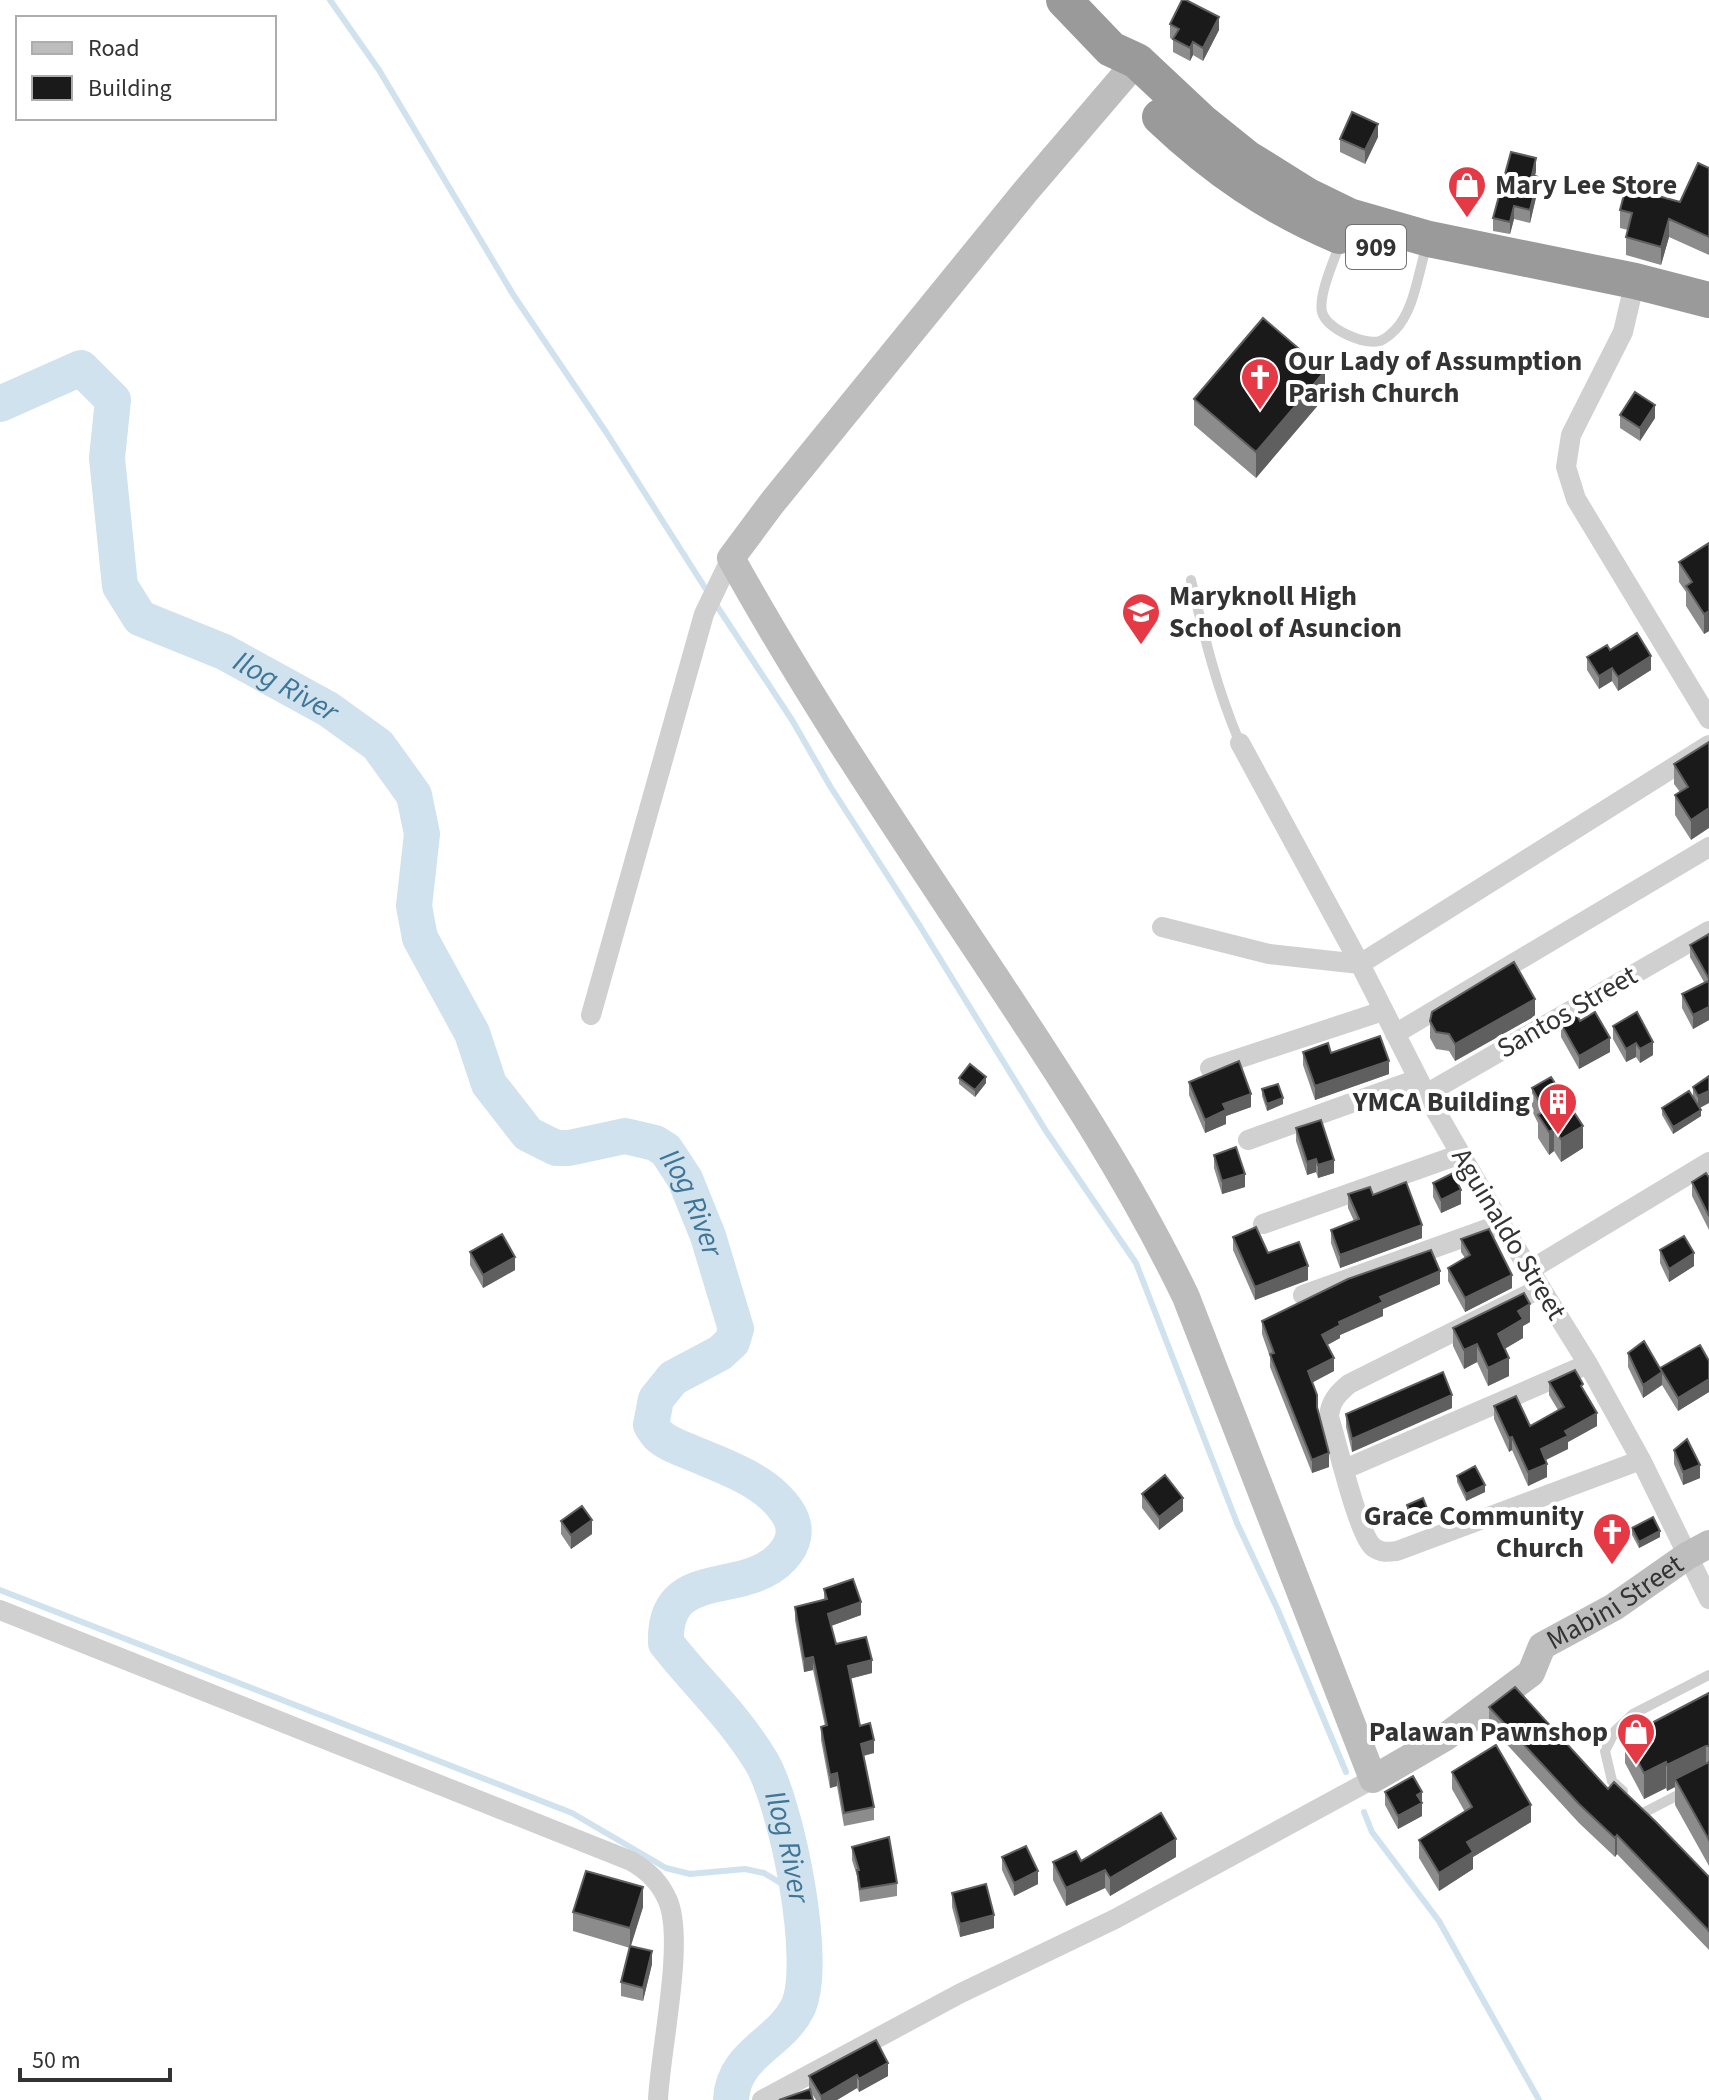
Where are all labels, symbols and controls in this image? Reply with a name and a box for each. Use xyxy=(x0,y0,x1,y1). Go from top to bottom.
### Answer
legend xyxy=(16,16,276,120)
text: Road xyxy=(88,31,140,66)
text: Building xyxy=(88,71,172,106)
shop icon: Mary Lee Store xyxy=(1446,164,1488,219)
place label: Mary Lee Store xyxy=(1495,165,1677,205)
road number: 909 xyxy=(1346,225,1406,269)
place label: Our Lady of Assumption Parish Church xyxy=(1288,341,1582,413)
church icon: Our Lady of Assumption Parish Church xyxy=(1239,356,1281,411)
place label: Maryknoll High School of Asuncion xyxy=(1169,576,1402,648)
school or university icon: Maryknoll High School of Asuncion xyxy=(1120,591,1162,646)
water label: Ilog River xyxy=(226,640,349,733)
street label: Santos Street xyxy=(1489,955,1645,1068)
building icon: YMCA Building xyxy=(1537,1081,1579,1136)
place label: YMCA Building xyxy=(1352,1082,1530,1122)
water label: Ilog River xyxy=(649,1140,735,1263)
street label: Aguinaldo Street xyxy=(1442,1140,1576,1328)
place label: Grace Community Church xyxy=(1364,1496,1584,1568)
church icon: Grace Community Church xyxy=(1591,1511,1633,1566)
street label: Mabini Street xyxy=(1539,1544,1692,1660)
shop icon: Palawan Pawnshop xyxy=(1615,1711,1657,1766)
place label: Palawan Pawnshop xyxy=(1369,1712,1608,1752)
water label: Ilog River xyxy=(754,1785,821,1907)
scale bar xyxy=(20,2032,170,2082)
text: 50 m xyxy=(32,2043,81,2078)

